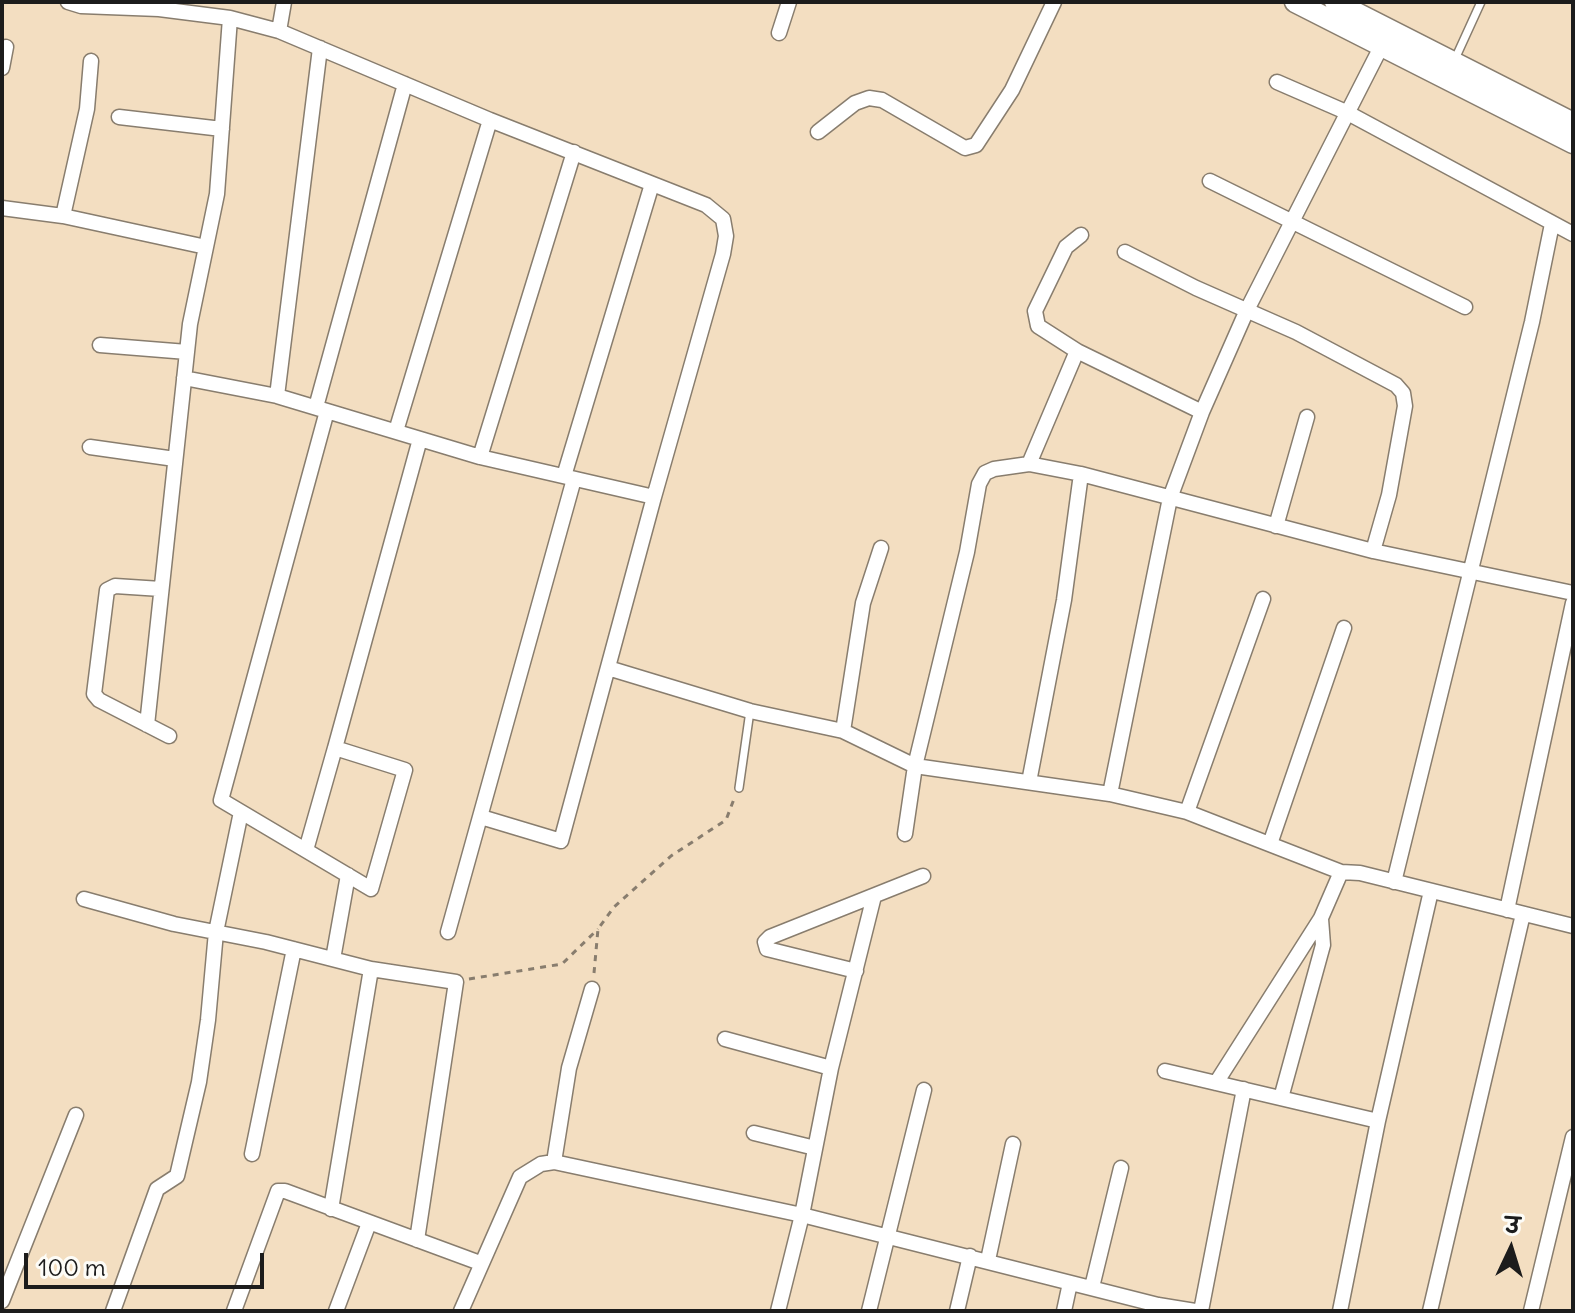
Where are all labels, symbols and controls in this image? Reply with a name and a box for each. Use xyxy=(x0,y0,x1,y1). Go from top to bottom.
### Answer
north arrow xyxy=(1471,1209,1551,1289)
text: उ xyxy=(1504,1211,1521,1240)
scale bar xyxy=(28,1237,268,1287)
text: 100 m xyxy=(38,1252,106,1282)

